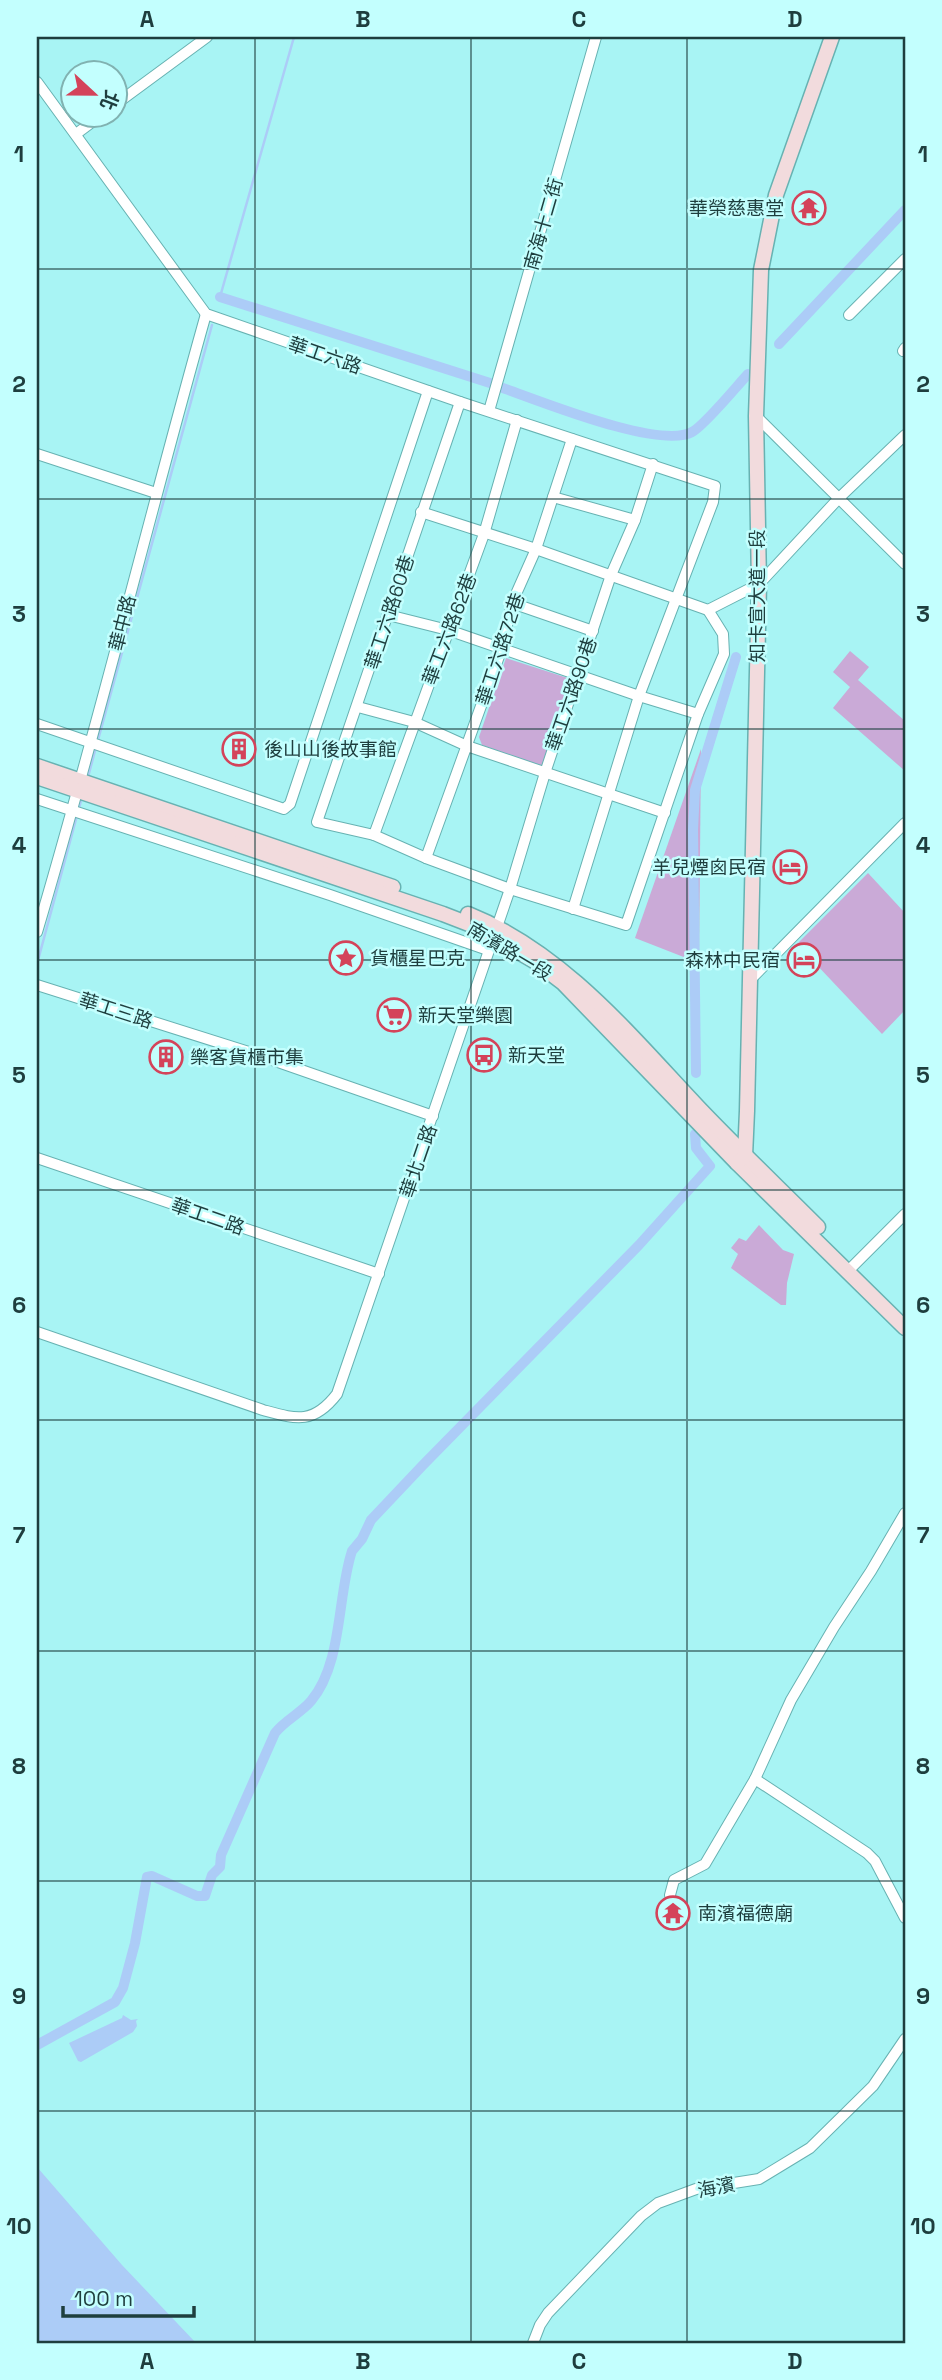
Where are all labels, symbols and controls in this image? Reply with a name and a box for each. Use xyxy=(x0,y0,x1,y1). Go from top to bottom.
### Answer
text: A xyxy=(140,4,155,34)
text: B xyxy=(355,4,371,34)
text: C xyxy=(572,4,586,34)
text: D xyxy=(787,4,803,34)
north arrow xyxy=(60,60,130,130)
text: 北 xyxy=(94,87,124,114)
text: 1 xyxy=(14,139,24,169)
text: 1 xyxy=(918,139,928,169)
street label: 南海十二街 xyxy=(518,175,569,273)
temple icon: 華榮慈惠堂 xyxy=(790,189,828,227)
place label: 華榮慈惠堂 xyxy=(689,196,784,221)
street label: 華工六路 xyxy=(285,331,365,380)
text: 2 xyxy=(12,369,26,399)
text: 2 xyxy=(916,369,930,399)
street label: 知卡宣大道一段 xyxy=(745,529,770,663)
street label: 華工六路60巷 xyxy=(359,552,420,673)
street label: 華工六路62巷 xyxy=(417,570,482,689)
street label: 華工六路72巷 xyxy=(471,590,530,709)
street label: 華中路 xyxy=(103,592,142,654)
text: 3 xyxy=(12,599,26,629)
text: 3 xyxy=(916,599,930,629)
street label: 華工六路90巷 xyxy=(540,634,603,754)
building icon: 後山山後故事館 xyxy=(220,730,258,768)
place label: 後山山後故事館 xyxy=(264,737,397,762)
text: 4 xyxy=(12,830,27,860)
text: 4 xyxy=(916,830,931,860)
hotel icon: 羊兒煙囪民宿 xyxy=(771,848,809,886)
place label: 羊兒煙囪民宿 xyxy=(652,855,766,880)
street label: 南濱路一段 xyxy=(463,916,557,987)
place icon: 貨櫃星巴克 xyxy=(327,939,365,977)
hotel icon: 森林中民宿 xyxy=(785,941,823,979)
place label: 貨櫃星巴克 xyxy=(370,946,465,971)
place label: 森林中民宿 xyxy=(685,948,780,973)
street label: 華工三路 xyxy=(76,987,156,1034)
supermarket icon: 新天堂樂園 xyxy=(375,996,413,1034)
place label: 新天堂樂園 xyxy=(418,1003,513,1028)
bus stop icon: 新天堂 xyxy=(465,1036,503,1074)
building icon: 樂客貨櫃市集 xyxy=(147,1038,185,1076)
place label: 新天堂 xyxy=(508,1043,565,1068)
place label: 樂客貨櫃市集 xyxy=(190,1045,304,1070)
text: 5 xyxy=(12,1060,26,1090)
text: 5 xyxy=(916,1060,930,1090)
street label: 華北二路 xyxy=(394,1121,443,1201)
street label: 華工二路 xyxy=(168,1192,248,1241)
text: 6 xyxy=(12,1290,26,1320)
text: 6 xyxy=(916,1290,930,1320)
text: 7 xyxy=(13,1520,26,1550)
text: 7 xyxy=(917,1520,930,1550)
text: 8 xyxy=(12,1751,26,1781)
text: 8 xyxy=(916,1751,930,1781)
temple icon: 南濱福德廟 xyxy=(654,1894,692,1932)
place label: 南濱福德廟 xyxy=(698,1901,793,1926)
text: 9 xyxy=(12,1981,26,2011)
text: 9 xyxy=(916,1981,930,2011)
street label: 海濱 xyxy=(695,2172,737,2203)
text: 10 xyxy=(6,2211,32,2241)
text: 10 xyxy=(910,2211,936,2241)
scale bar xyxy=(63,2275,194,2319)
text: 100 m xyxy=(74,2285,133,2312)
text: A xyxy=(140,2346,155,2376)
text: B xyxy=(355,2346,371,2376)
text: C xyxy=(572,2346,586,2376)
text: D xyxy=(787,2346,803,2376)

